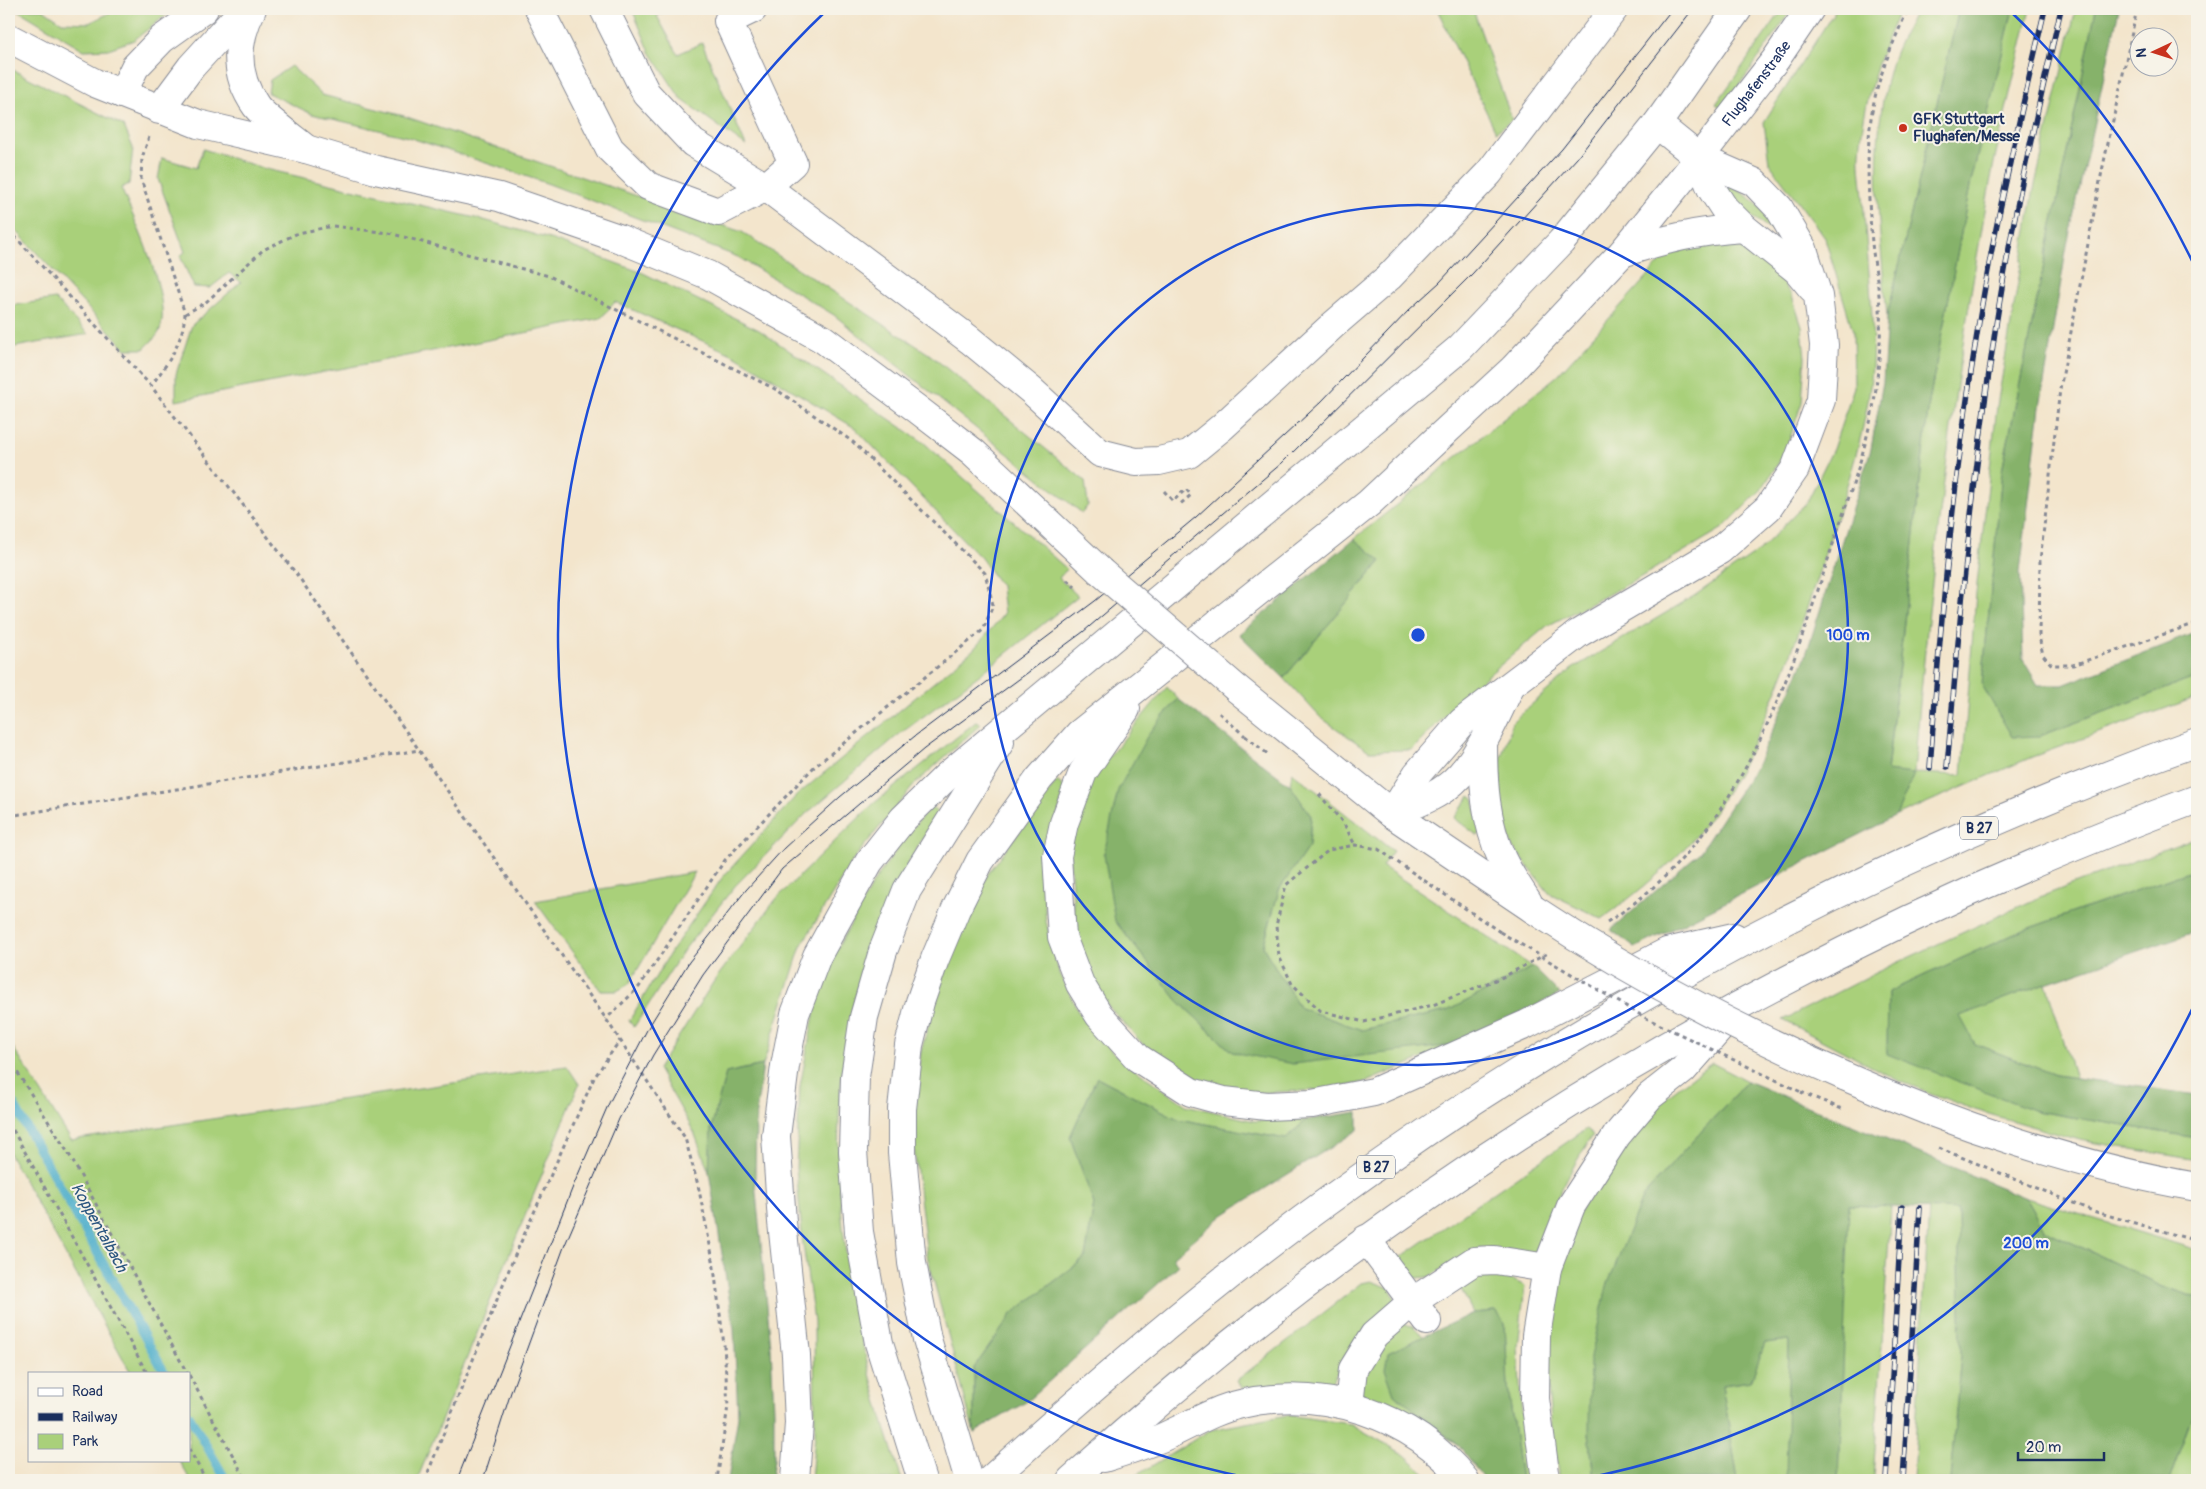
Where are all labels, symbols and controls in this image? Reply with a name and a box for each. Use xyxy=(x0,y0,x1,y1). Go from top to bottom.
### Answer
north arrow xyxy=(2128,28,2178,78)
street label: Flughafenstraße xyxy=(1718,37,1796,131)
text: N xyxy=(2133,48,2150,58)
place label: GFK Stuttgart Flughafen/Messe xyxy=(1913,110,2021,146)
marker: GFK Stuttgart Flughafen/Messe xyxy=(1897,122,1909,134)
centre of rings xyxy=(1409,626,1427,644)
text: 100 m xyxy=(1827,626,1869,645)
road number: B 27 xyxy=(1960,816,1998,840)
road number: B 27 xyxy=(1357,1156,1395,1178)
water label: Koppentalbach xyxy=(66,1180,132,1277)
text: 200 m xyxy=(2003,1234,2049,1253)
legend xyxy=(28,1372,190,1462)
text: Road xyxy=(72,1382,103,1401)
text: Railway xyxy=(72,1408,118,1427)
scale bar xyxy=(2018,1429,2105,1461)
text: Park xyxy=(72,1432,99,1451)
text: 20 m xyxy=(2026,1438,2061,1457)

